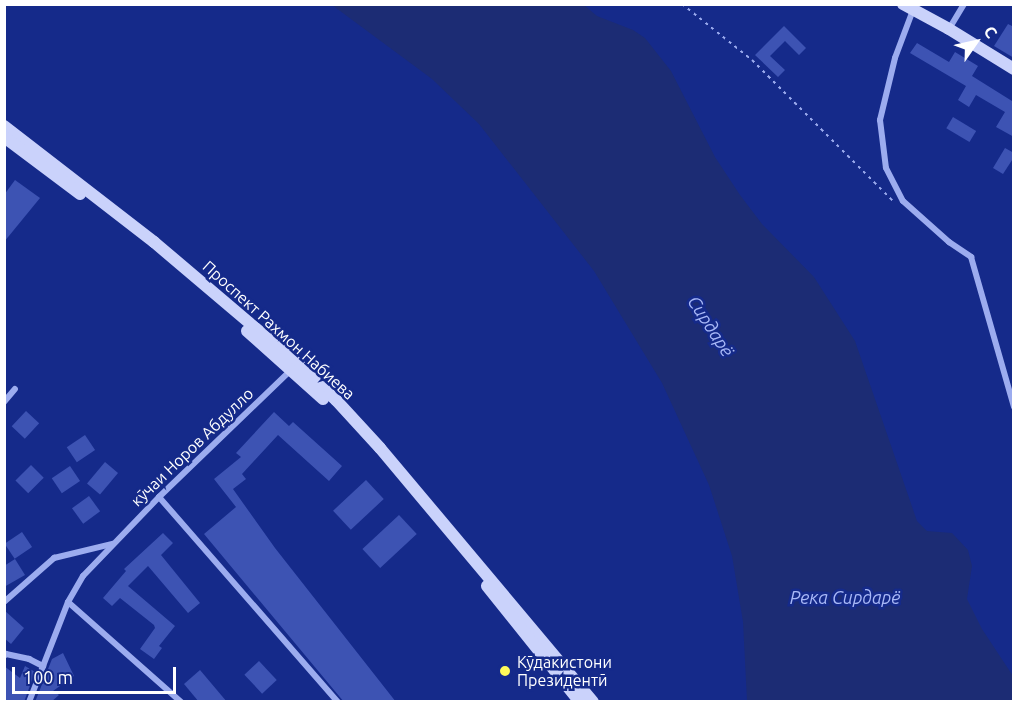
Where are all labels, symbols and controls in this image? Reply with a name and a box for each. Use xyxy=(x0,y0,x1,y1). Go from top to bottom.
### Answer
north arrow xyxy=(946,12,1006,72)
text: С xyxy=(981,23,1001,41)
street label: Проспект Рахмон Набиева xyxy=(199,257,359,403)
water label: Сирдарё xyxy=(683,292,739,360)
street label: кӯчаи Норов Абдулло xyxy=(127,384,257,510)
water label: Река Сирдарё xyxy=(790,586,900,608)
place label: Кӯдакистони Президентӣ xyxy=(517,652,612,690)
scale bar xyxy=(15,655,178,693)
marker: Кӯдакистони Президентӣ xyxy=(498,664,512,678)
text: 100 m xyxy=(23,667,73,687)

